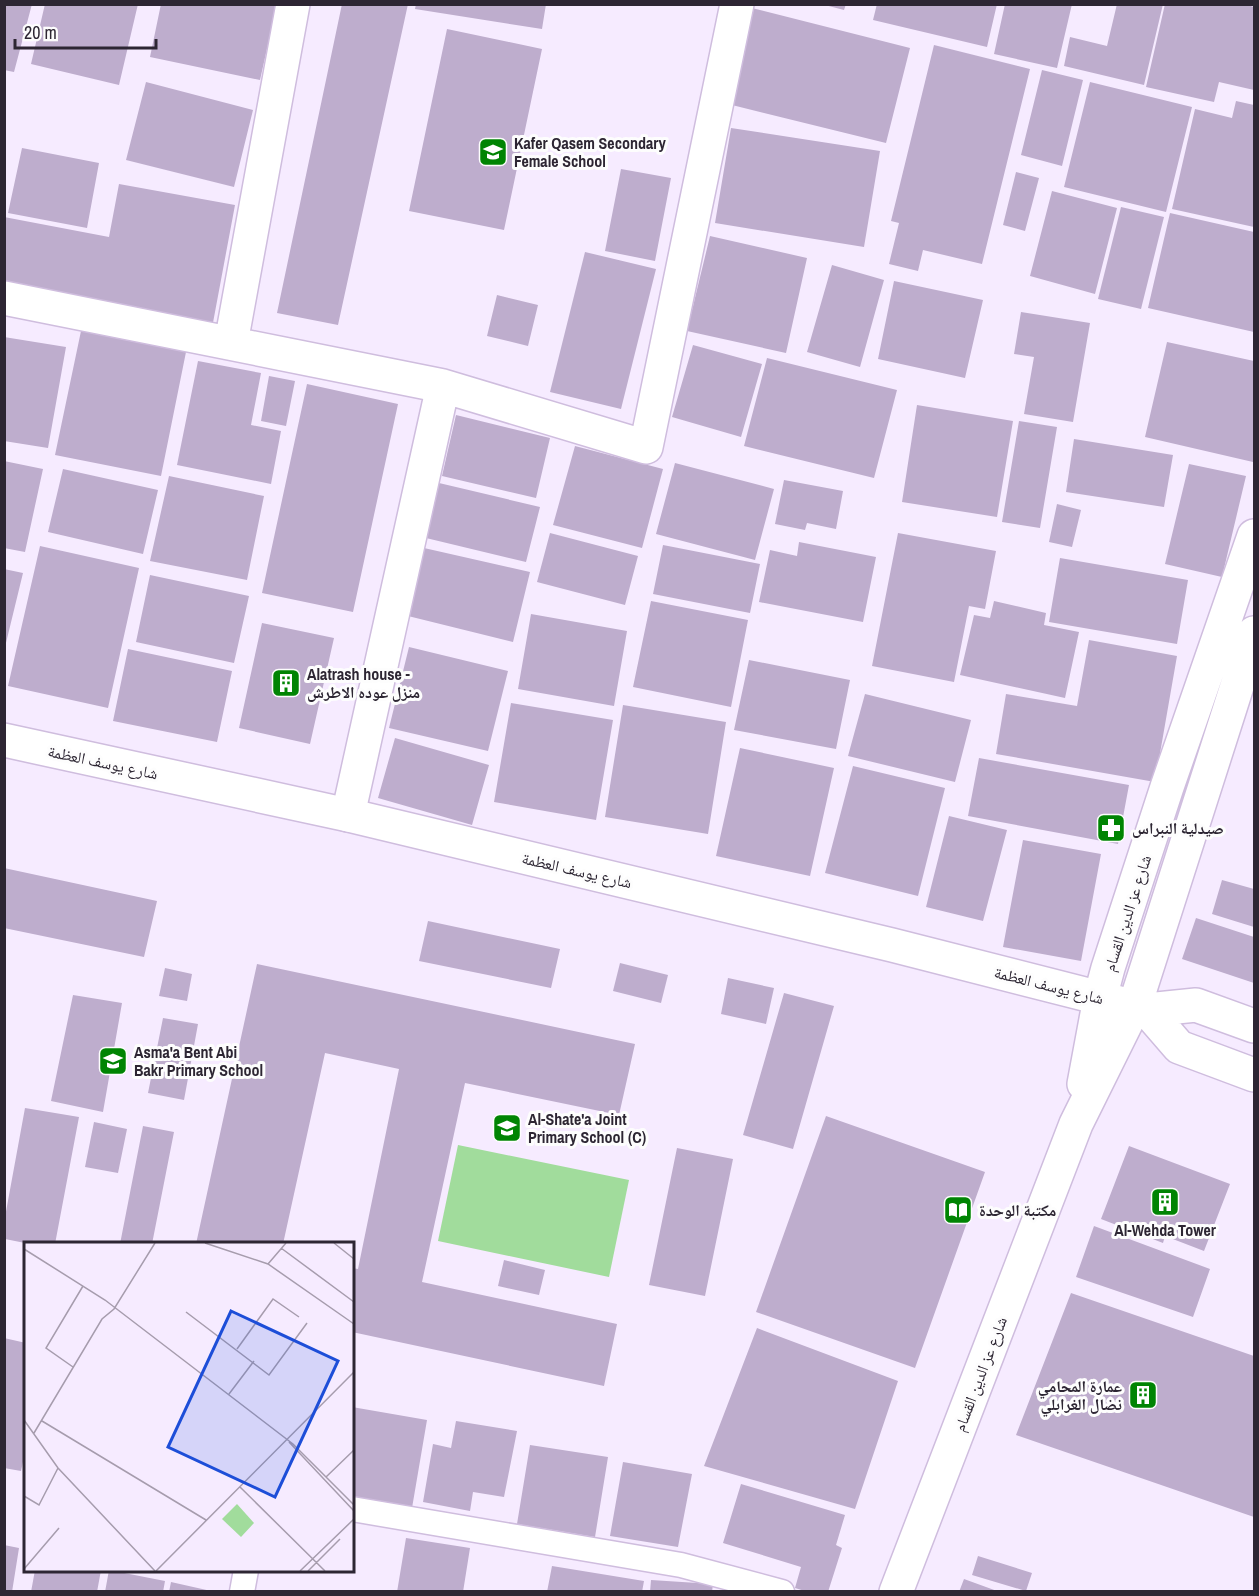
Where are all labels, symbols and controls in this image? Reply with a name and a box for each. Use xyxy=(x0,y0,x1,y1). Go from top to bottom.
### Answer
scale bar xyxy=(15,12,156,50)
text: 20 m xyxy=(24,20,57,45)
place label: Kafer Qasem Secondary Female School xyxy=(514,132,666,172)
school or university icon: Kafer Qasem Secondary Female School xyxy=(477,136,509,168)
place label: Alatrash house - منزل عوده الاطرش xyxy=(307,663,420,703)
building icon: Alatrash house - منزل عوده الاطرش xyxy=(270,667,302,699)
street label: شارع يوسف العظمة xyxy=(46,740,160,784)
pharmacy icon: صيدلية النبراس xyxy=(1095,812,1127,844)
place label: صيدلية النبراس xyxy=(1132,817,1224,839)
street label: شارع يوسف العظمة xyxy=(520,847,634,893)
street label: شارع عز الدين القسام xyxy=(1098,852,1156,974)
street label: شارع يوسف العظمة xyxy=(992,961,1106,1009)
place label: Asma'a Bent Abi Bakr Primary School xyxy=(134,1041,263,1081)
school or university icon: Asma'a Bent Abi Bakr Primary School xyxy=(97,1045,129,1077)
place label: Al-Shate'a Joint Primary School (C) xyxy=(528,1108,646,1148)
school or university icon: Al-Shate'a Joint Primary School (C) xyxy=(491,1112,523,1144)
building icon: Al-Wehda Tower xyxy=(1149,1186,1181,1218)
library icon: مكتبة الوحدة xyxy=(942,1194,974,1226)
place label: مكتبة الوحدة xyxy=(979,1199,1056,1221)
place label: Al-Wehda Tower xyxy=(1114,1219,1217,1241)
inset map xyxy=(24,1242,354,1572)
street label: شارع عز الدين القسام xyxy=(948,1313,1012,1435)
place label: عمارة المحامي نضال الغرابلي xyxy=(1038,1375,1122,1417)
building icon: عمارة المحامي نضال الغرابلي xyxy=(1127,1379,1159,1411)

